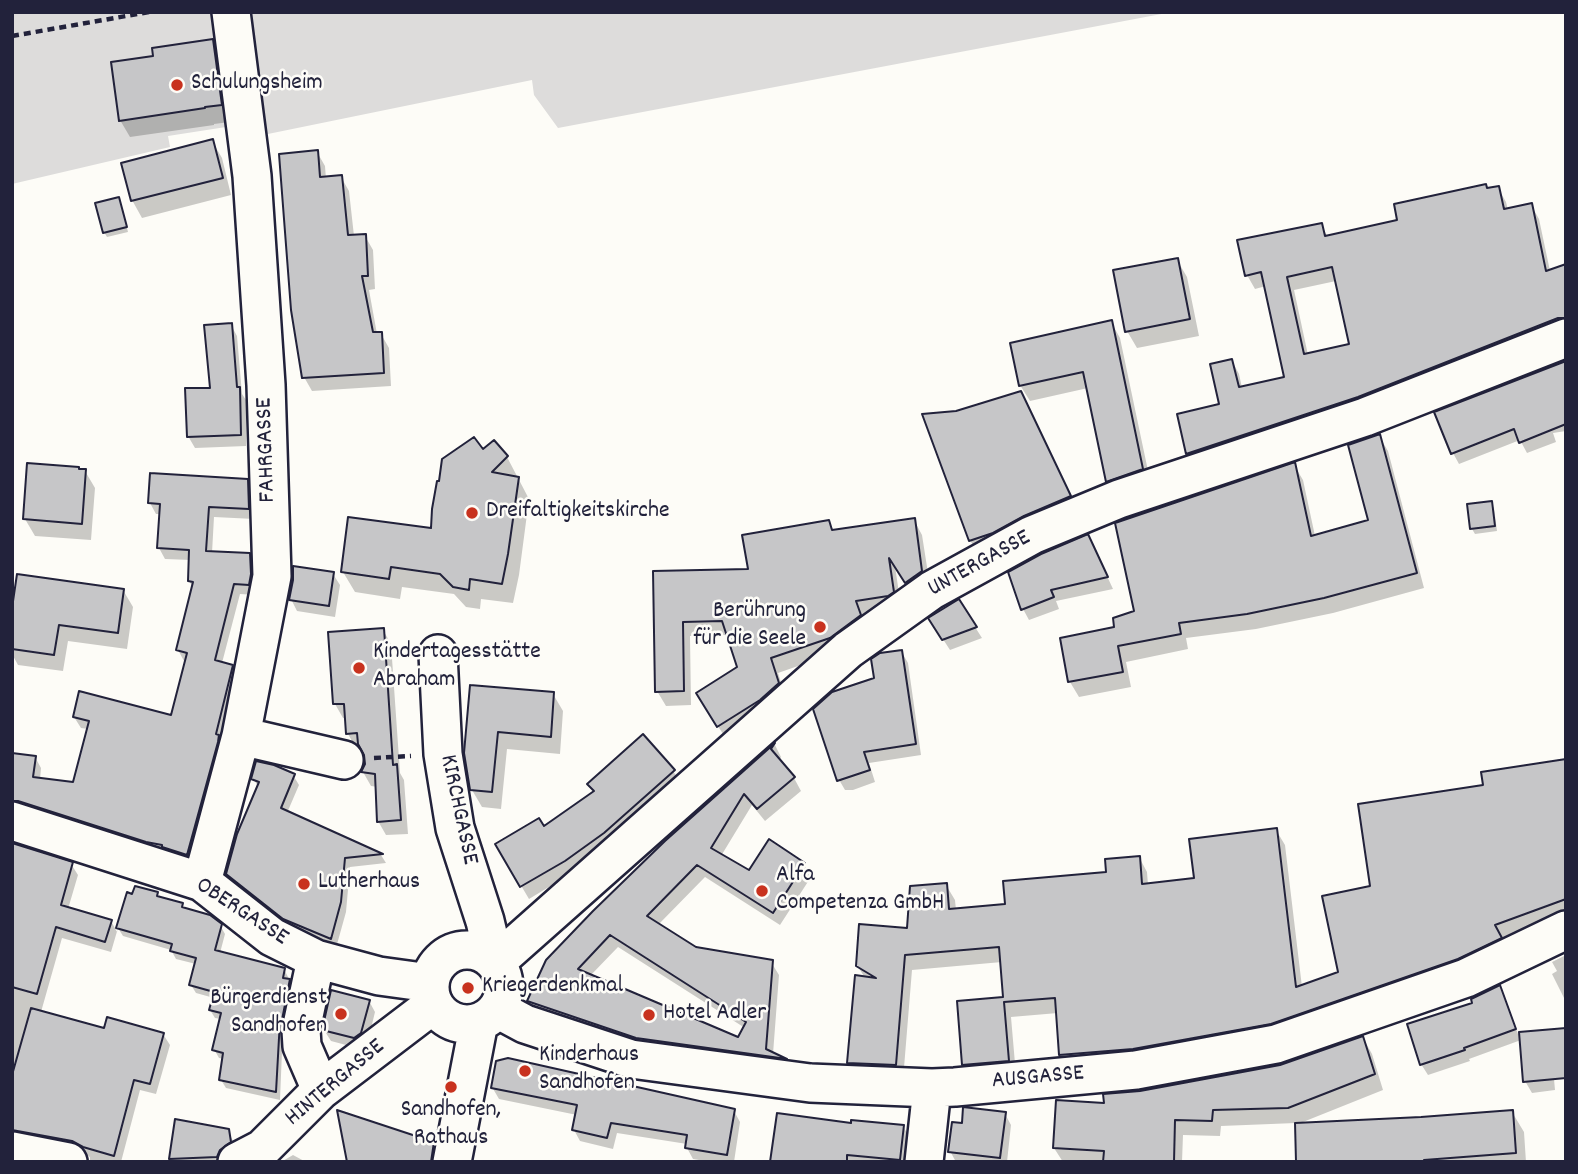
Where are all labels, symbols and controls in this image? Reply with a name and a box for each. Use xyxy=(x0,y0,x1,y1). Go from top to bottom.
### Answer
place label: Schulungsheim xyxy=(191,71,323,99)
marker: Schulungsheim xyxy=(169,77,185,93)
street label: FAHRGASSE xyxy=(252,397,284,503)
place label: Dreifaltigkeitskirche xyxy=(486,499,670,527)
marker: Dreifaltigkeitskirche xyxy=(464,505,480,521)
street label: UNTERGASSE xyxy=(924,525,1036,605)
place label: Berührung für die Seele xyxy=(693,599,806,655)
marker: Berührung für die Seele xyxy=(812,619,828,635)
place label: Kindertagesstätte Abraham xyxy=(373,640,541,696)
marker: Kindertagesstätte Abraham xyxy=(351,660,367,676)
street label: KIRCHGASSE xyxy=(431,752,483,868)
place label: Alfa Competenza GmbH xyxy=(776,863,944,919)
place label: Lutherhaus xyxy=(318,870,420,898)
street label: OBERGASSE xyxy=(189,872,293,954)
marker: Lutherhaus xyxy=(296,876,312,892)
marker: Alfa Competenza GmbH xyxy=(754,883,770,899)
place label: Kriegerdenkmal xyxy=(482,974,623,1002)
marker: Kriegerdenkmal xyxy=(460,980,476,996)
place label: Bürgerdienst Sandhofen xyxy=(210,986,327,1042)
place label: Hotel Adler xyxy=(663,1001,766,1029)
marker: Bürgerdienst Sandhofen xyxy=(333,1006,349,1022)
marker: Hotel Adler xyxy=(641,1007,657,1023)
street label: HINTERGASSE xyxy=(280,1034,392,1134)
place label: Kinderhaus Sandhofen xyxy=(539,1043,639,1099)
street label: AUSGASSE xyxy=(991,1061,1085,1097)
marker: Kinderhaus Sandhofen xyxy=(517,1063,533,1079)
marker: Sandhofen, Rathaus xyxy=(443,1079,459,1095)
place label: Sandhofen, Rathaus xyxy=(401,1098,501,1154)

